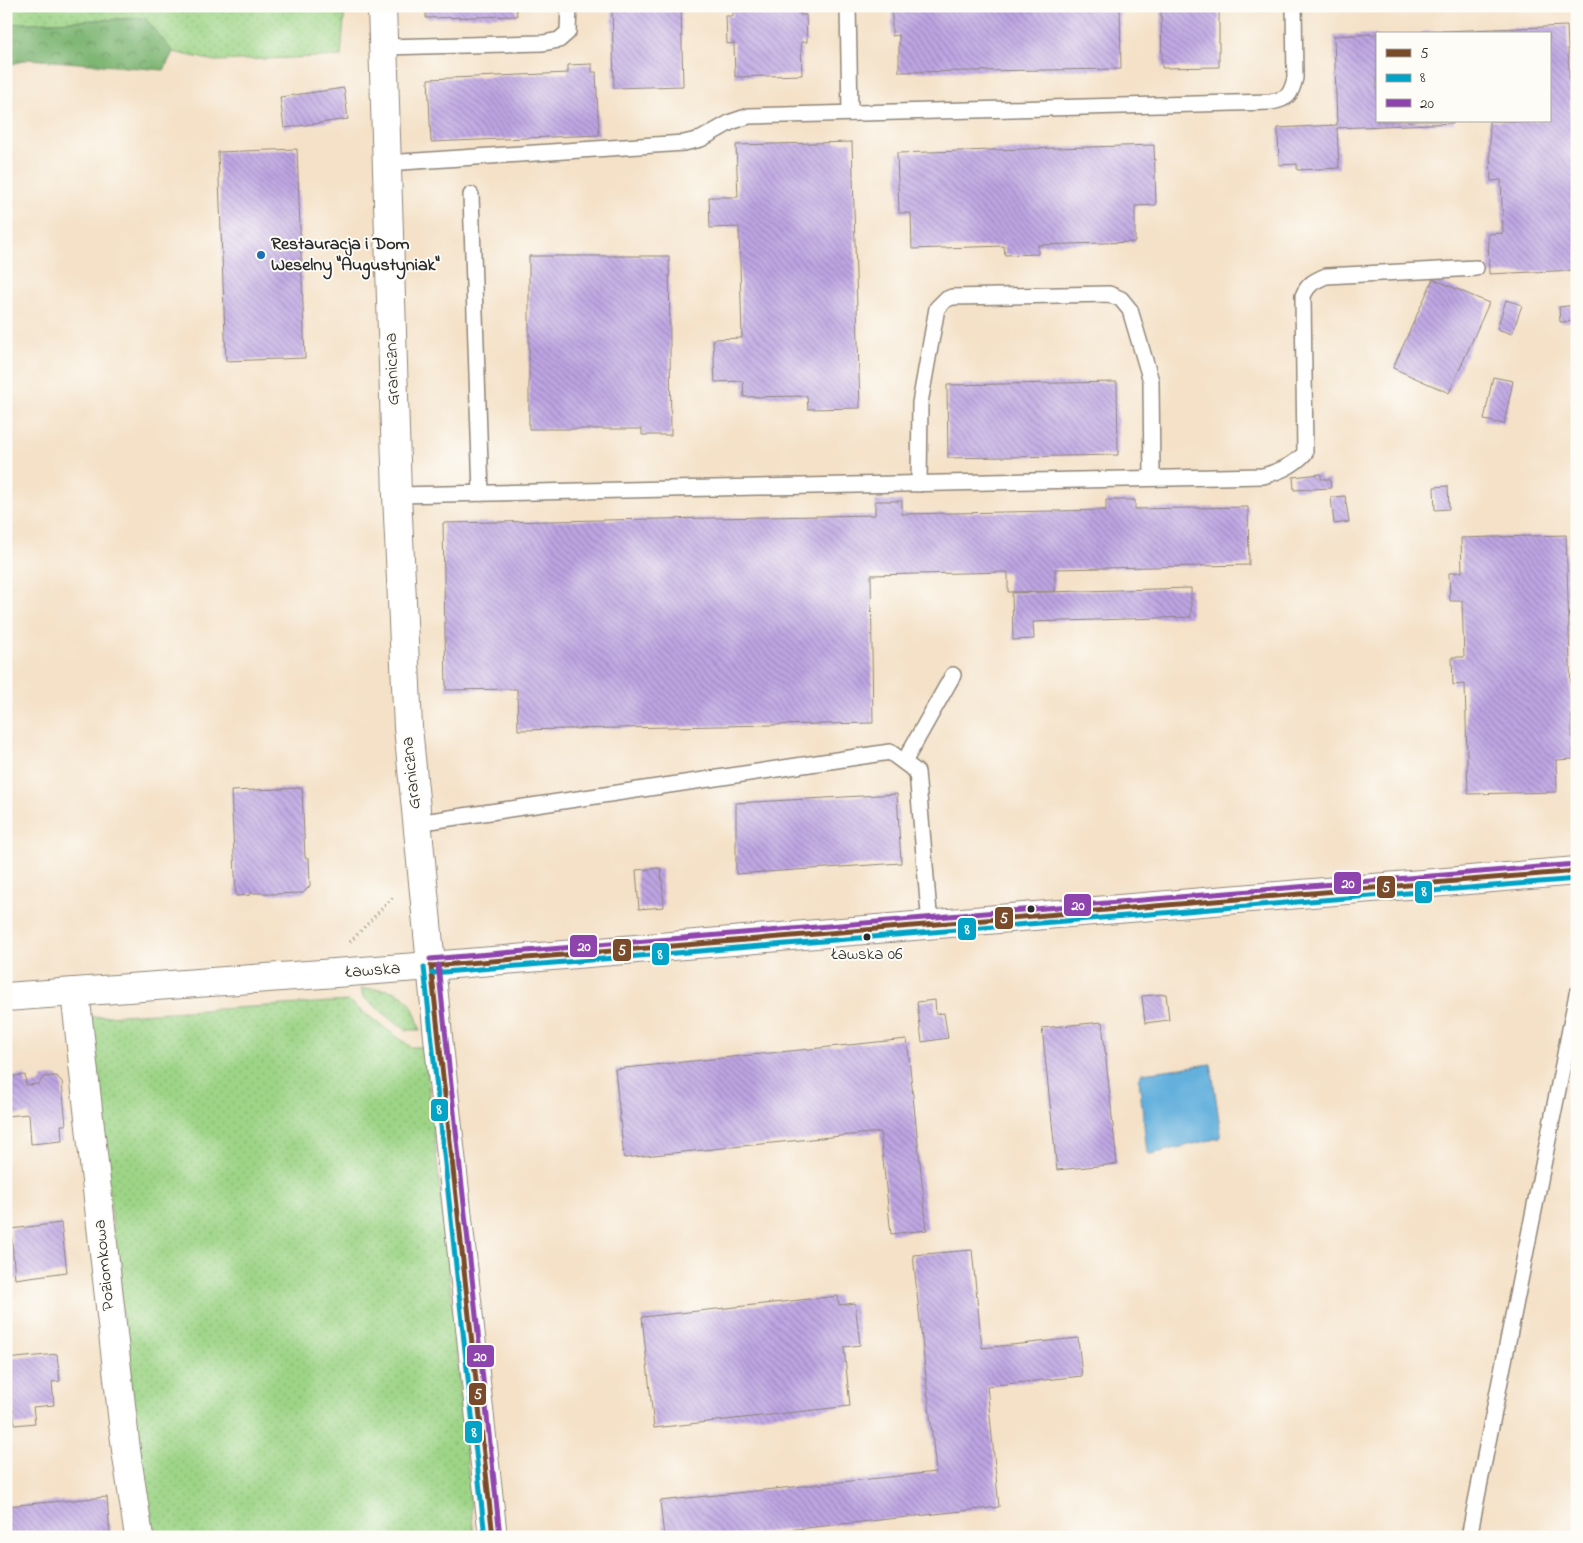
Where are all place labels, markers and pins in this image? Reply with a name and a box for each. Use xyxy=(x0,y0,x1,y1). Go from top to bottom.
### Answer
place label: Restauracja i Dom Weselny "Augustyniak" xyxy=(271,232,440,280)
marker: Restauracja i Dom Weselny "Augustyniak" xyxy=(255,249,267,261)
unlabelled marker xyxy=(1026,904,1036,914)
marker: Ławska 06 xyxy=(862,932,872,942)
place label: Ławska 06 xyxy=(831,942,903,967)

